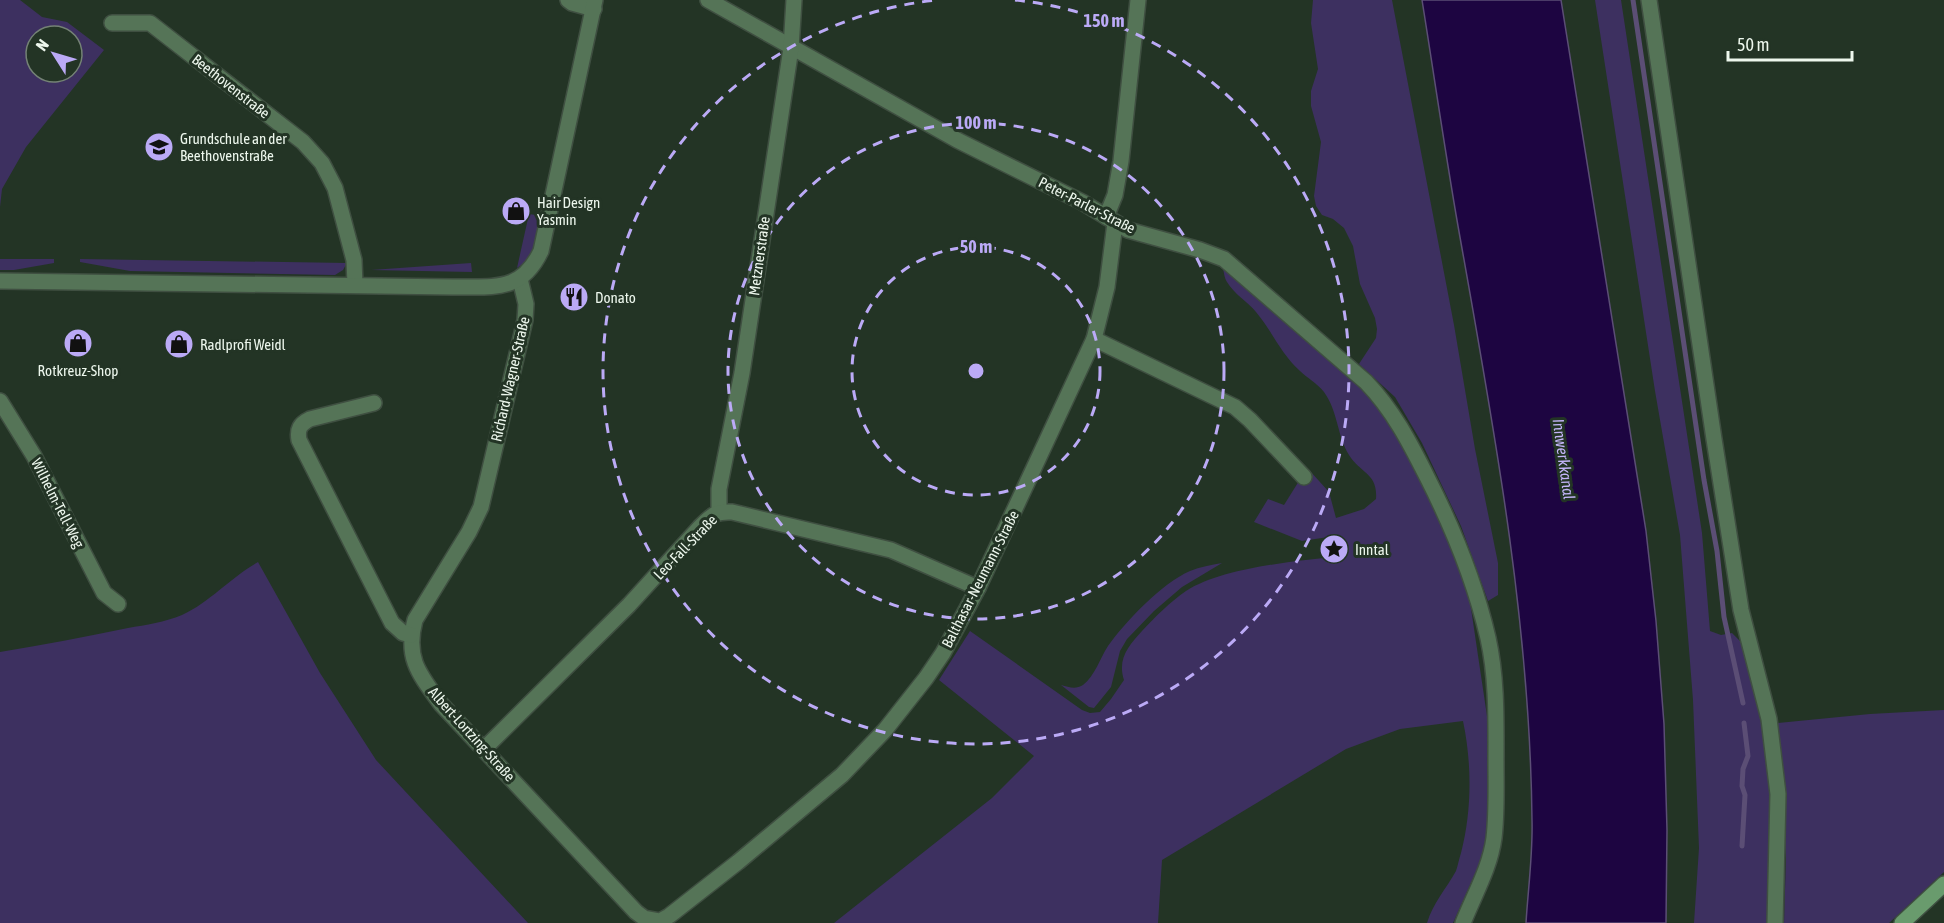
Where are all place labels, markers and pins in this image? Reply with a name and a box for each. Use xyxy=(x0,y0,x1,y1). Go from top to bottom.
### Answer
place label: Grundschule an der Beethovenstraße xyxy=(180,130,287,164)
school or university icon: Grundschule an der Beethovenstraße xyxy=(143,131,175,163)
place label: Hair Design Yasmin xyxy=(537,194,600,228)
shop icon: Hair Design Yasmin xyxy=(500,195,532,227)
restaurant icon: Donato xyxy=(558,281,590,313)
place label: Donato xyxy=(595,289,636,306)
shop icon: Rotkreuz-Shop xyxy=(62,327,94,359)
shop icon: Radlprofi Weidl xyxy=(163,328,195,360)
place label: Radlprofi Weidl xyxy=(200,336,286,353)
centre of rings xyxy=(966,361,986,381)
place label: Rotkreuz-Shop xyxy=(38,362,118,379)
place icon: Inntal xyxy=(1318,533,1350,565)
place label: Inntal xyxy=(1355,541,1389,558)

